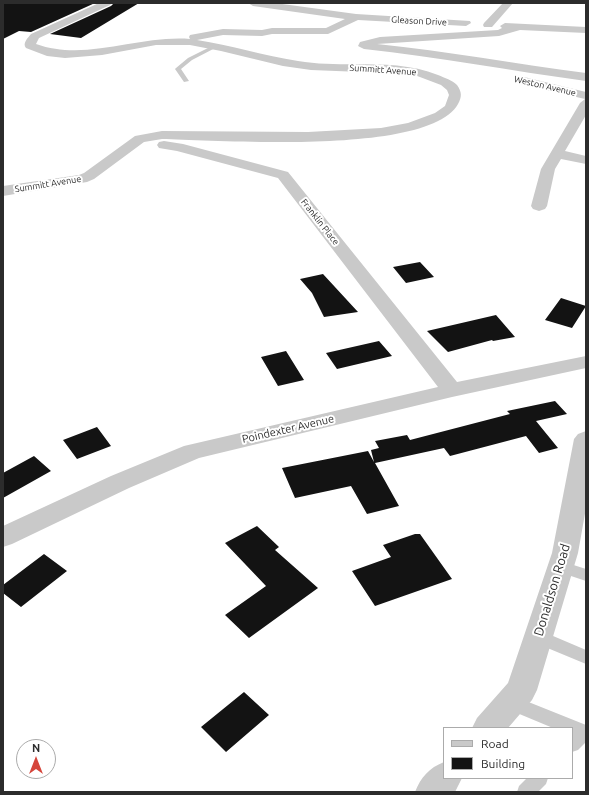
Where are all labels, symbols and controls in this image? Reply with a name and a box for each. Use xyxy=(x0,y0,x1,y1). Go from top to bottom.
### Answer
street label: Gleason Drive xyxy=(391,14,447,28)
street label: Summitt Avenue xyxy=(349,62,417,78)
street label: Weston Avenue xyxy=(513,74,577,98)
street label: Summitt Avenue xyxy=(14,173,82,195)
street label: Franklin Place xyxy=(299,197,341,247)
street label: Poindexter Avenue xyxy=(241,412,335,446)
street label: Donaldson Road xyxy=(531,542,573,638)
legend xyxy=(443,727,573,779)
text: Road xyxy=(481,737,509,750)
north arrow xyxy=(16,739,56,779)
text: N xyxy=(32,742,40,754)
text: Building xyxy=(481,757,525,770)

